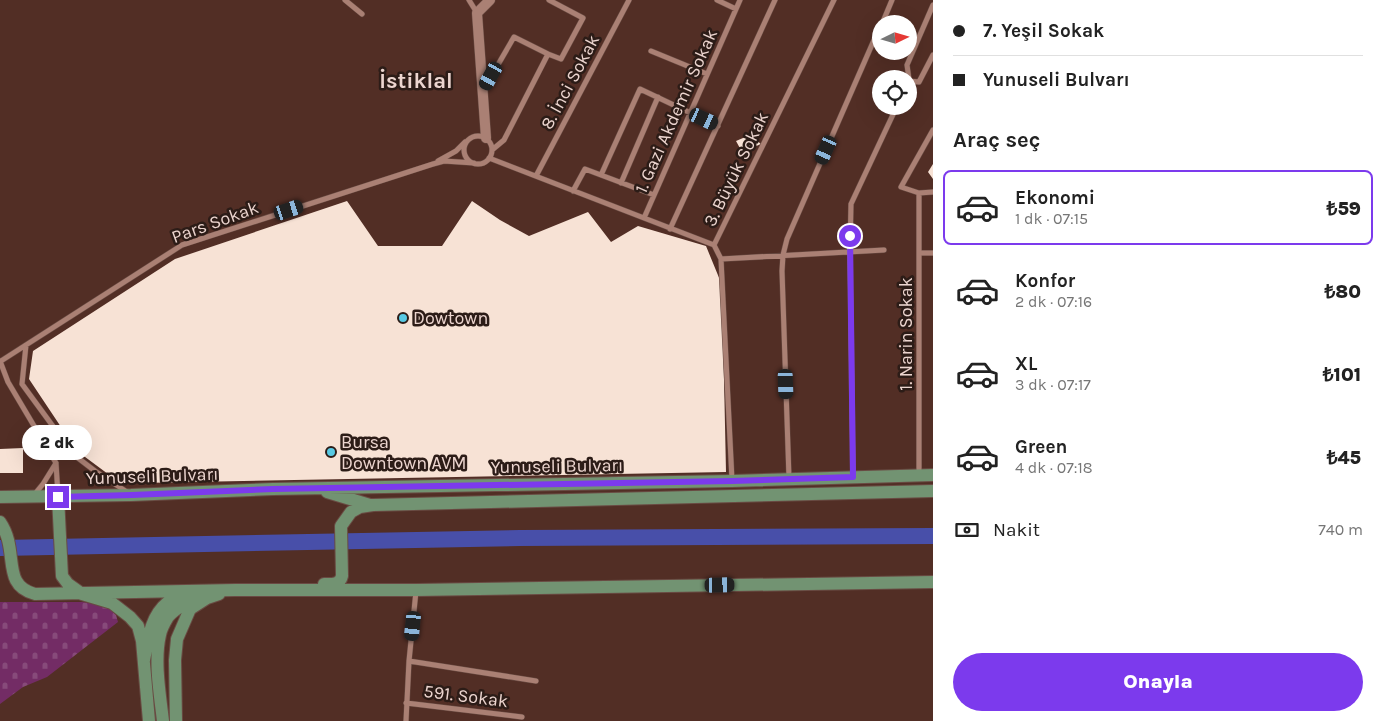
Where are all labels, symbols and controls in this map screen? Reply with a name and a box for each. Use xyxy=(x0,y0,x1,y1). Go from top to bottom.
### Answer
north arrow xyxy=(872,15,918,60)
map controls xyxy=(872,15,917,115)
text: 7. Yeşil Sokak xyxy=(983,20,1104,42)
street label: 1. Gazi Akdemir Sokak xyxy=(630,25,722,197)
street label: 8. İnci Sokak xyxy=(536,31,604,133)
car xyxy=(477,59,504,93)
district label: İstiklal xyxy=(379,68,453,94)
text: Yunuseli Bulvarı xyxy=(983,69,1130,91)
button: locate xyxy=(872,70,917,115)
car xyxy=(687,106,720,132)
street label: 3. Büyük Sokak xyxy=(699,108,773,230)
text: Araç seç xyxy=(953,127,1040,153)
car xyxy=(813,133,838,167)
icon: car xyxy=(955,185,1000,230)
text: Ekonomi xyxy=(1015,187,1095,209)
street label: Pars Sokak xyxy=(168,196,262,248)
car xyxy=(272,198,305,222)
text: ₺59 xyxy=(1327,198,1361,220)
text: 1 dk · 07:15 xyxy=(1015,209,1088,228)
route start xyxy=(839,225,861,247)
icon: car xyxy=(955,268,1000,313)
text: Konfor xyxy=(1015,270,1075,292)
street label: 1. Narin Sokak xyxy=(895,277,917,391)
text: ₺80 xyxy=(1324,281,1361,303)
text: 2 dk · 07:16 xyxy=(1015,292,1092,311)
place label: Dowtown xyxy=(413,307,488,329)
marker: Dowtown xyxy=(397,312,409,324)
icon: car xyxy=(955,351,1000,396)
text: XL xyxy=(1015,353,1037,375)
text: ₺101 xyxy=(1323,364,1361,386)
car xyxy=(777,369,794,399)
text: 3 dk · 07:17 xyxy=(1015,375,1091,394)
callout: 2 dk xyxy=(23,424,93,460)
place label: Bursa Downtown AVM xyxy=(341,431,467,474)
text: 2 dk xyxy=(40,433,74,452)
icon: car xyxy=(955,434,1000,479)
text: Green xyxy=(1015,436,1067,458)
marker: Bursa Downtown AVM xyxy=(325,446,337,458)
text: ₺45 xyxy=(1327,447,1361,469)
street label: Yunuseli Bulvarı xyxy=(490,454,624,478)
text: 4 dk · 07:18 xyxy=(1015,458,1093,477)
street label: Yunuseli Bulvarı xyxy=(85,463,219,489)
route end xyxy=(47,486,69,508)
icon: cash xyxy=(953,516,981,544)
text: Nakit xyxy=(993,519,1040,541)
text: 740 m xyxy=(1318,520,1363,539)
car xyxy=(704,577,735,593)
car xyxy=(403,610,422,642)
button: Onayla xyxy=(953,653,1363,711)
street label: 591. Sokak xyxy=(422,680,510,712)

